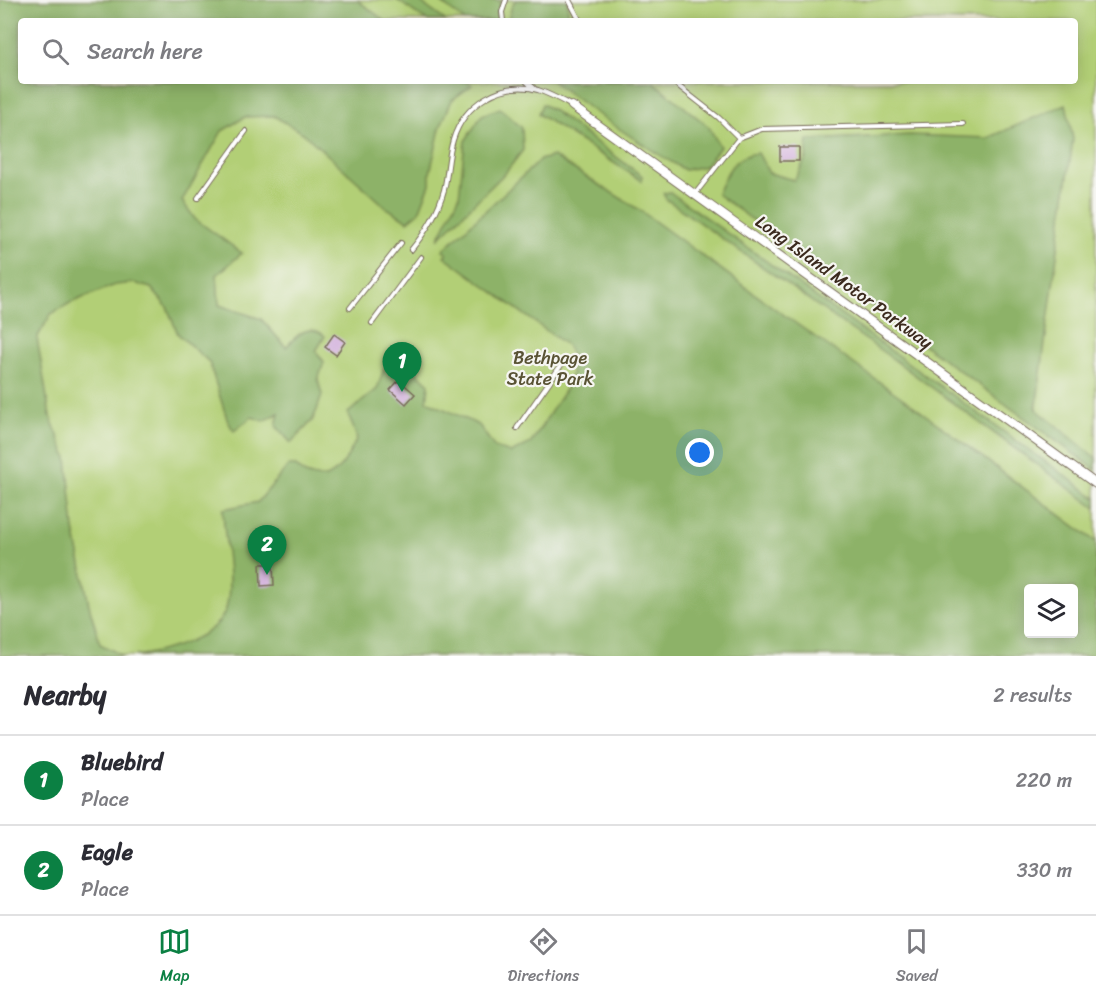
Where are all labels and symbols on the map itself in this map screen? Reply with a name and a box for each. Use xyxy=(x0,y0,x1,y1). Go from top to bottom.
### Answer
street label: Long Island Motor Parkway xyxy=(748,206,940,358)
pin: 1 xyxy=(382,342,422,392)
park label: Bethpage State Park xyxy=(507,342,594,395)
your location xyxy=(685,438,714,467)
pin: 2 xyxy=(248,526,286,575)

